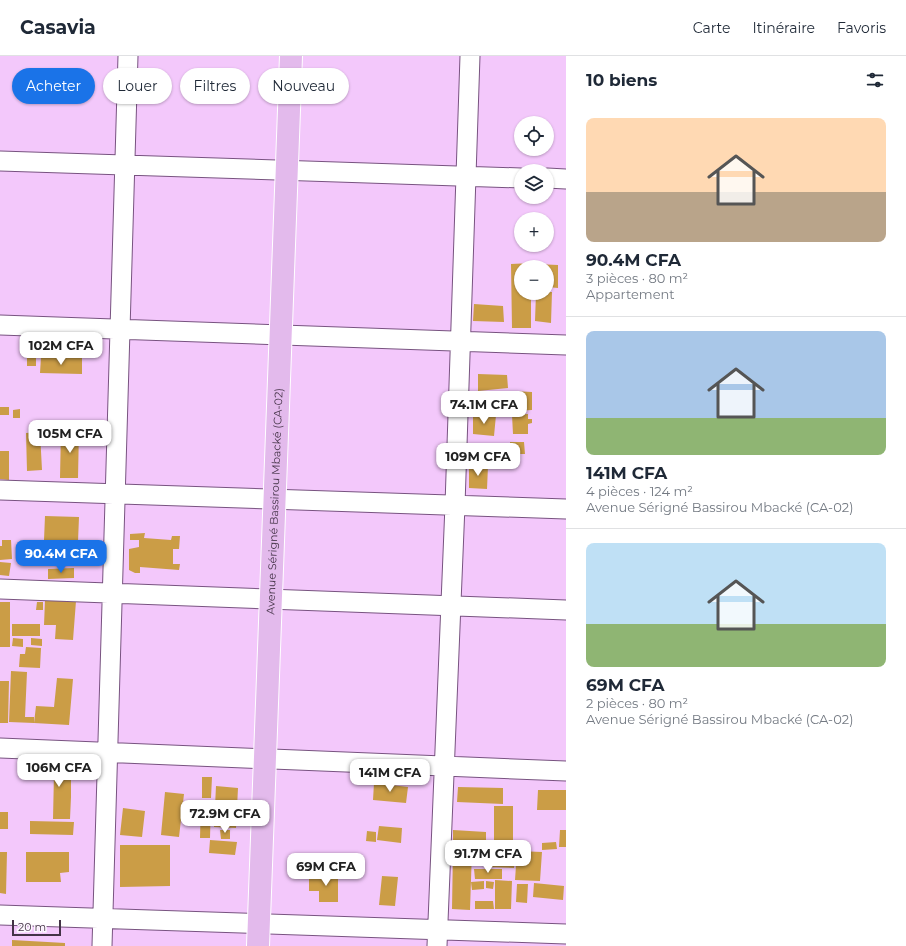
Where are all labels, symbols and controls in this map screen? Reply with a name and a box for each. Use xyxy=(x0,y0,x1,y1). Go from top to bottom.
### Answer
text: Casavia xyxy=(20,16,96,39)
text: Carte xyxy=(693,19,730,37)
text: Itinéraire xyxy=(752,19,815,37)
text: Favoris xyxy=(837,19,886,37)
chip: Acheter xyxy=(12,68,95,104)
chip: Louer xyxy=(103,68,172,104)
chip: Filtres xyxy=(180,68,250,104)
chip: Nouveau xyxy=(258,68,349,104)
icon: filters xyxy=(864,69,886,91)
text: 10 biens xyxy=(586,70,657,90)
map controls xyxy=(514,116,554,300)
button: locate xyxy=(514,116,554,156)
icon: home xyxy=(700,144,772,216)
button: layers xyxy=(514,164,554,204)
button: + xyxy=(514,212,554,252)
text: 90.4M CFA xyxy=(586,250,681,270)
button: − xyxy=(514,260,554,300)
text: 3 pièces · 80 m² xyxy=(586,270,688,286)
text: Appartement xyxy=(586,286,675,302)
pin: 102M CFA xyxy=(20,332,102,366)
text: 102M CFA xyxy=(29,337,93,353)
icon: home xyxy=(700,357,772,429)
street label: Avenue Sérigné Bassirou Mbacké (CA-02) xyxy=(263,388,286,615)
pin: 74.1M CFA xyxy=(438,391,530,425)
text: 74.1M CFA xyxy=(450,396,518,412)
pin: 105M CFA xyxy=(29,420,111,454)
text: 105M CFA xyxy=(37,425,103,441)
pin: 109M CFA xyxy=(437,443,519,477)
text: 109M CFA xyxy=(445,448,511,464)
text: 141M CFA xyxy=(586,463,667,483)
text: 4 pièces · 124 m² xyxy=(586,483,693,499)
text: Avenue Sérigné Bassirou Mbacké (CA-02) xyxy=(586,499,853,515)
pin: 90.4M CFA xyxy=(15,540,107,574)
text: 90.4M CFA xyxy=(25,545,97,561)
icon: home xyxy=(700,569,772,641)
text: 69M CFA xyxy=(586,675,664,695)
text: 2 pièces · 80 m² xyxy=(586,695,688,711)
text: Avenue Sérigné Bassirou Mbacké (CA-02) xyxy=(586,711,853,727)
pin: 106M CFA xyxy=(18,754,100,788)
text: 106M CFA xyxy=(26,759,92,775)
pin: 141M CFA xyxy=(349,759,431,793)
text: 141M CFA xyxy=(359,764,421,780)
pin: 72.9M CFA xyxy=(179,800,271,834)
text: 72.9M CFA xyxy=(190,805,260,821)
pin: 91.7M CFA xyxy=(442,840,534,874)
text: 91.7M CFA xyxy=(454,845,522,861)
pin: 69M CFA xyxy=(289,853,363,887)
text: 69M CFA xyxy=(296,858,356,874)
scale bar xyxy=(12,918,61,937)
text: 20 m xyxy=(18,920,46,934)

